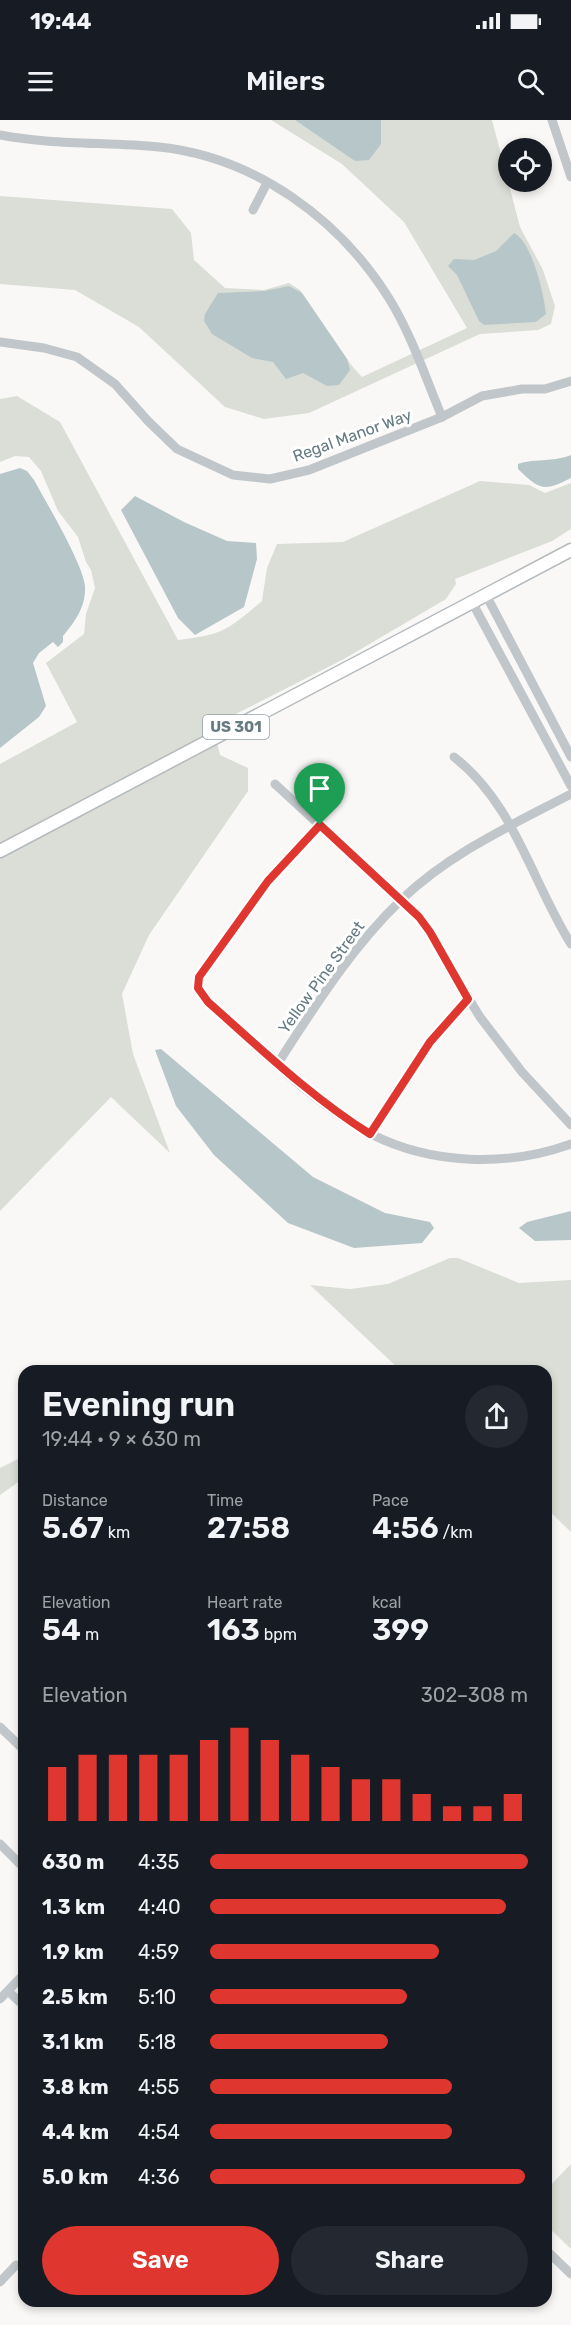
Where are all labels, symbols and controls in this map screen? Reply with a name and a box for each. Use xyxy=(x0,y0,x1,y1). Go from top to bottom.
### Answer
text: 19:44 xyxy=(30,8,92,35)
icon: menu xyxy=(24,65,57,98)
text: Milers xyxy=(246,65,325,97)
icon: search xyxy=(514,65,547,98)
map controls xyxy=(498,138,552,192)
button: locate xyxy=(498,138,552,192)
street label: Regal Manor Way xyxy=(290,405,414,466)
road number: US 301 xyxy=(203,715,269,739)
pin xyxy=(294,763,345,825)
icon: arrive xyxy=(303,772,336,805)
street label: Yellow Pine Street xyxy=(274,917,368,1037)
text: Evening run xyxy=(42,1385,235,1424)
button: share xyxy=(465,1385,528,1448)
text: 19:44 · 9 × 630 m xyxy=(42,1427,201,1451)
text: Distance xyxy=(42,1491,108,1510)
text: Time xyxy=(207,1491,243,1510)
text: Pace xyxy=(372,1491,409,1510)
text: 5.67 xyxy=(42,1510,104,1546)
text: 27:58 xyxy=(207,1510,290,1546)
text: 4:56 xyxy=(372,1510,439,1546)
text: km xyxy=(104,1523,130,1542)
text: /km xyxy=(439,1523,473,1542)
text: Elevation xyxy=(42,1593,111,1612)
text: Heart rate xyxy=(207,1593,282,1612)
text: kcal xyxy=(372,1593,401,1612)
text: 54 xyxy=(42,1612,81,1648)
text: 163 xyxy=(207,1612,260,1648)
text: 399 xyxy=(372,1612,429,1648)
text: m xyxy=(81,1625,99,1644)
text: bpm xyxy=(260,1625,297,1644)
text: Elevation xyxy=(42,1683,128,1707)
text: 302–308 m xyxy=(421,1683,528,1707)
text: 630 m xyxy=(42,1850,104,1874)
text: 4:35 xyxy=(138,1850,179,1874)
text: 1.3 km xyxy=(42,1895,105,1919)
text: 4:40 xyxy=(138,1895,181,1919)
text: 1.9 km xyxy=(42,1940,104,1964)
text: 4:59 xyxy=(138,1940,179,1964)
text: 2.5 km xyxy=(42,1985,108,2009)
text: 5:10 xyxy=(138,1985,176,2009)
text: 3.1 km xyxy=(42,2030,104,2054)
text: 5:18 xyxy=(138,2030,176,2054)
text: 3.8 km xyxy=(42,2075,109,2099)
text: 4:55 xyxy=(138,2075,179,2099)
text: 4.4 km xyxy=(42,2120,109,2144)
text: 4:54 xyxy=(138,2120,180,2144)
text: 5.0 km xyxy=(42,2165,108,2189)
text: 4:36 xyxy=(138,2165,180,2189)
button: Save xyxy=(42,2226,279,2295)
button: Share xyxy=(291,2226,528,2295)

